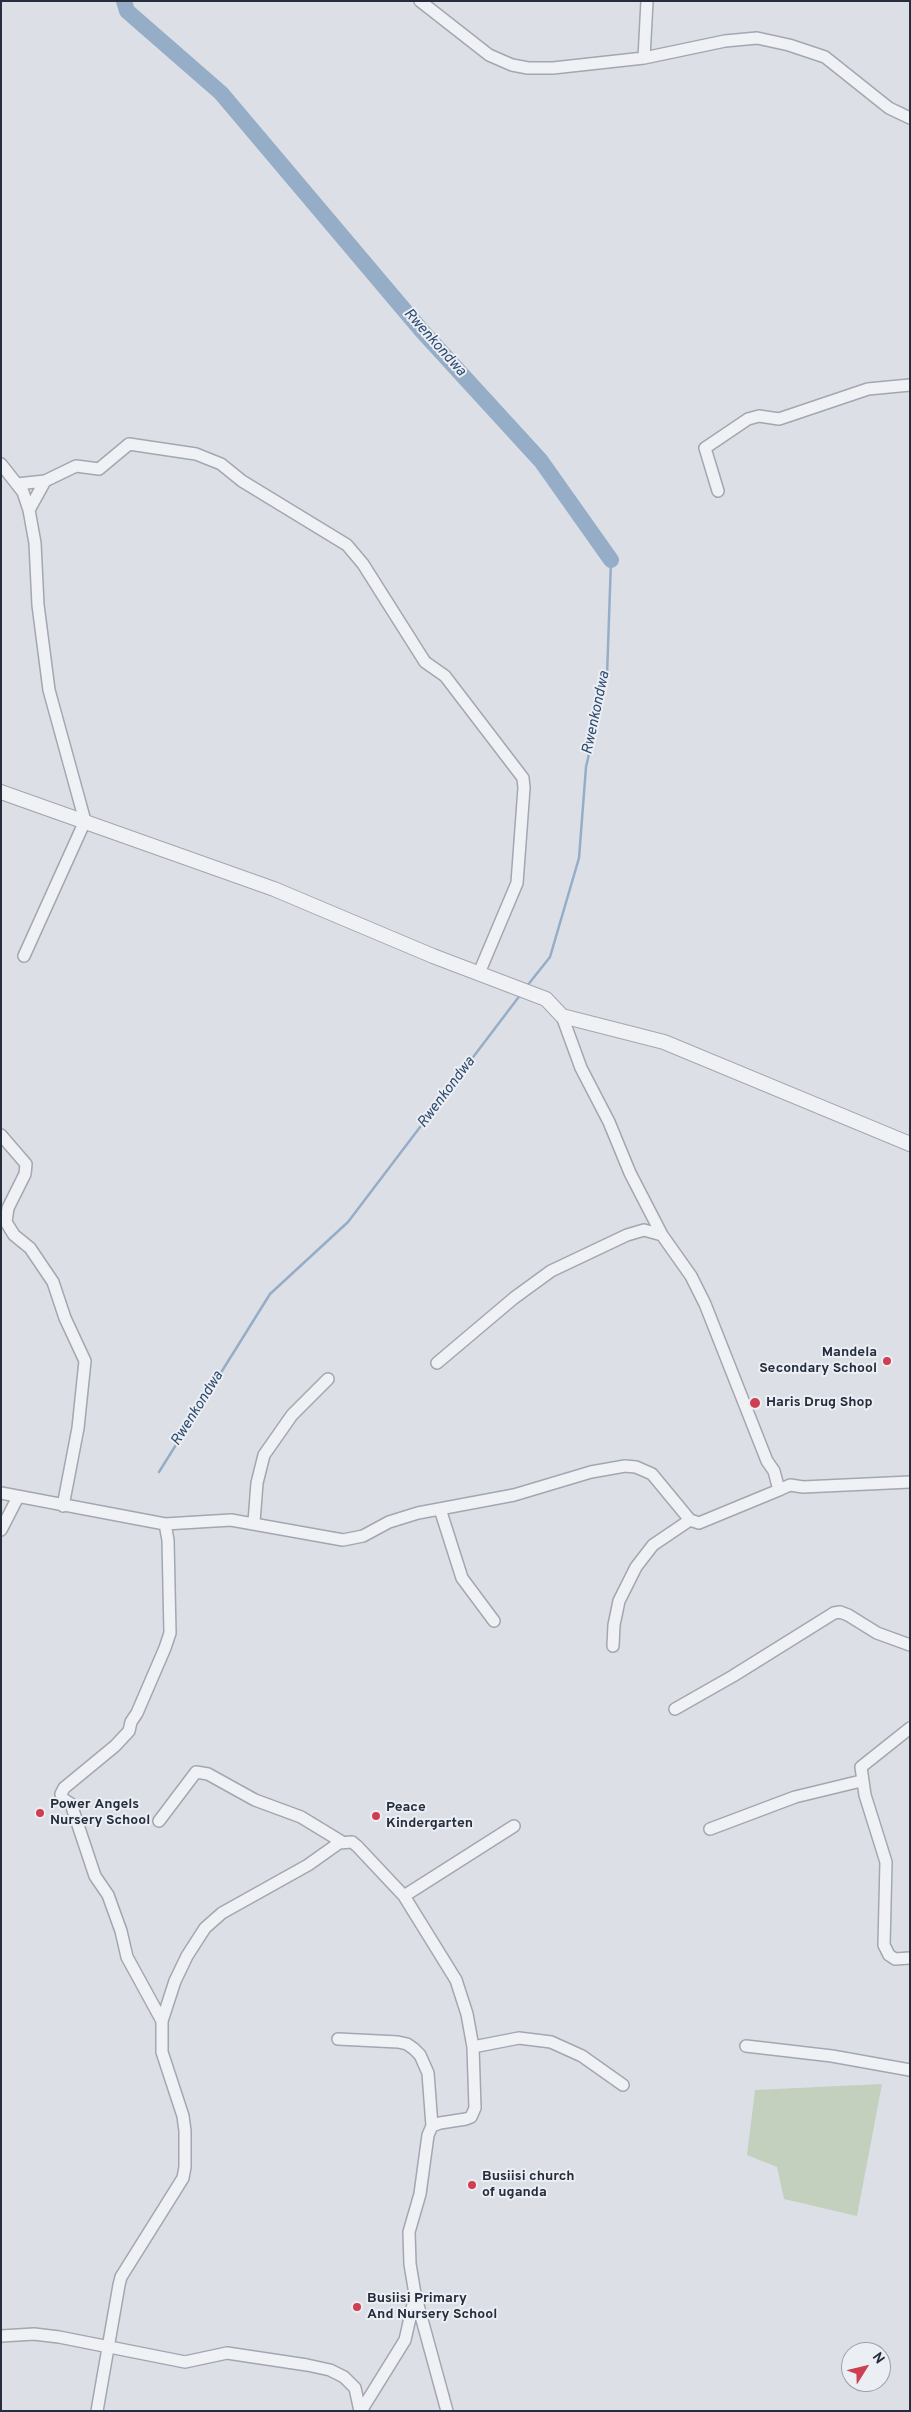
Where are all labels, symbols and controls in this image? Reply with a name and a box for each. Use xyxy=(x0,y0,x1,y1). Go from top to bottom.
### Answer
water label: Rwenkondwa xyxy=(399,306,469,380)
water label: Rwenkondwa xyxy=(579,670,615,756)
water label: Rwenkondwa xyxy=(414,1054,480,1132)
place label: Mandela Secondary School xyxy=(759,1345,877,1378)
marker: Mandela Secondary School xyxy=(881,1355,893,1367)
water label: Rwenkondwa xyxy=(168,1368,228,1450)
place label: Haris Drug Shop xyxy=(766,1395,872,1411)
marker: Haris Drug Shop xyxy=(748,1396,762,1410)
place label: Power Angels Nursery School xyxy=(50,1797,150,1830)
place label: Peace Kindergarten xyxy=(386,1800,473,1832)
marker: Power Angels Nursery School xyxy=(34,1807,46,1819)
marker: Peace Kindergarten xyxy=(370,1810,382,1822)
place label: Busiisi church of uganda xyxy=(482,2169,575,2202)
marker: Busiisi church of uganda xyxy=(466,2179,478,2191)
place label: Busiisi Primary And Nursery School xyxy=(367,2291,497,2324)
marker: Busiisi Primary And Nursery School xyxy=(351,2301,363,2313)
north arrow xyxy=(841,2342,891,2392)
text: N xyxy=(868,2349,888,2368)

